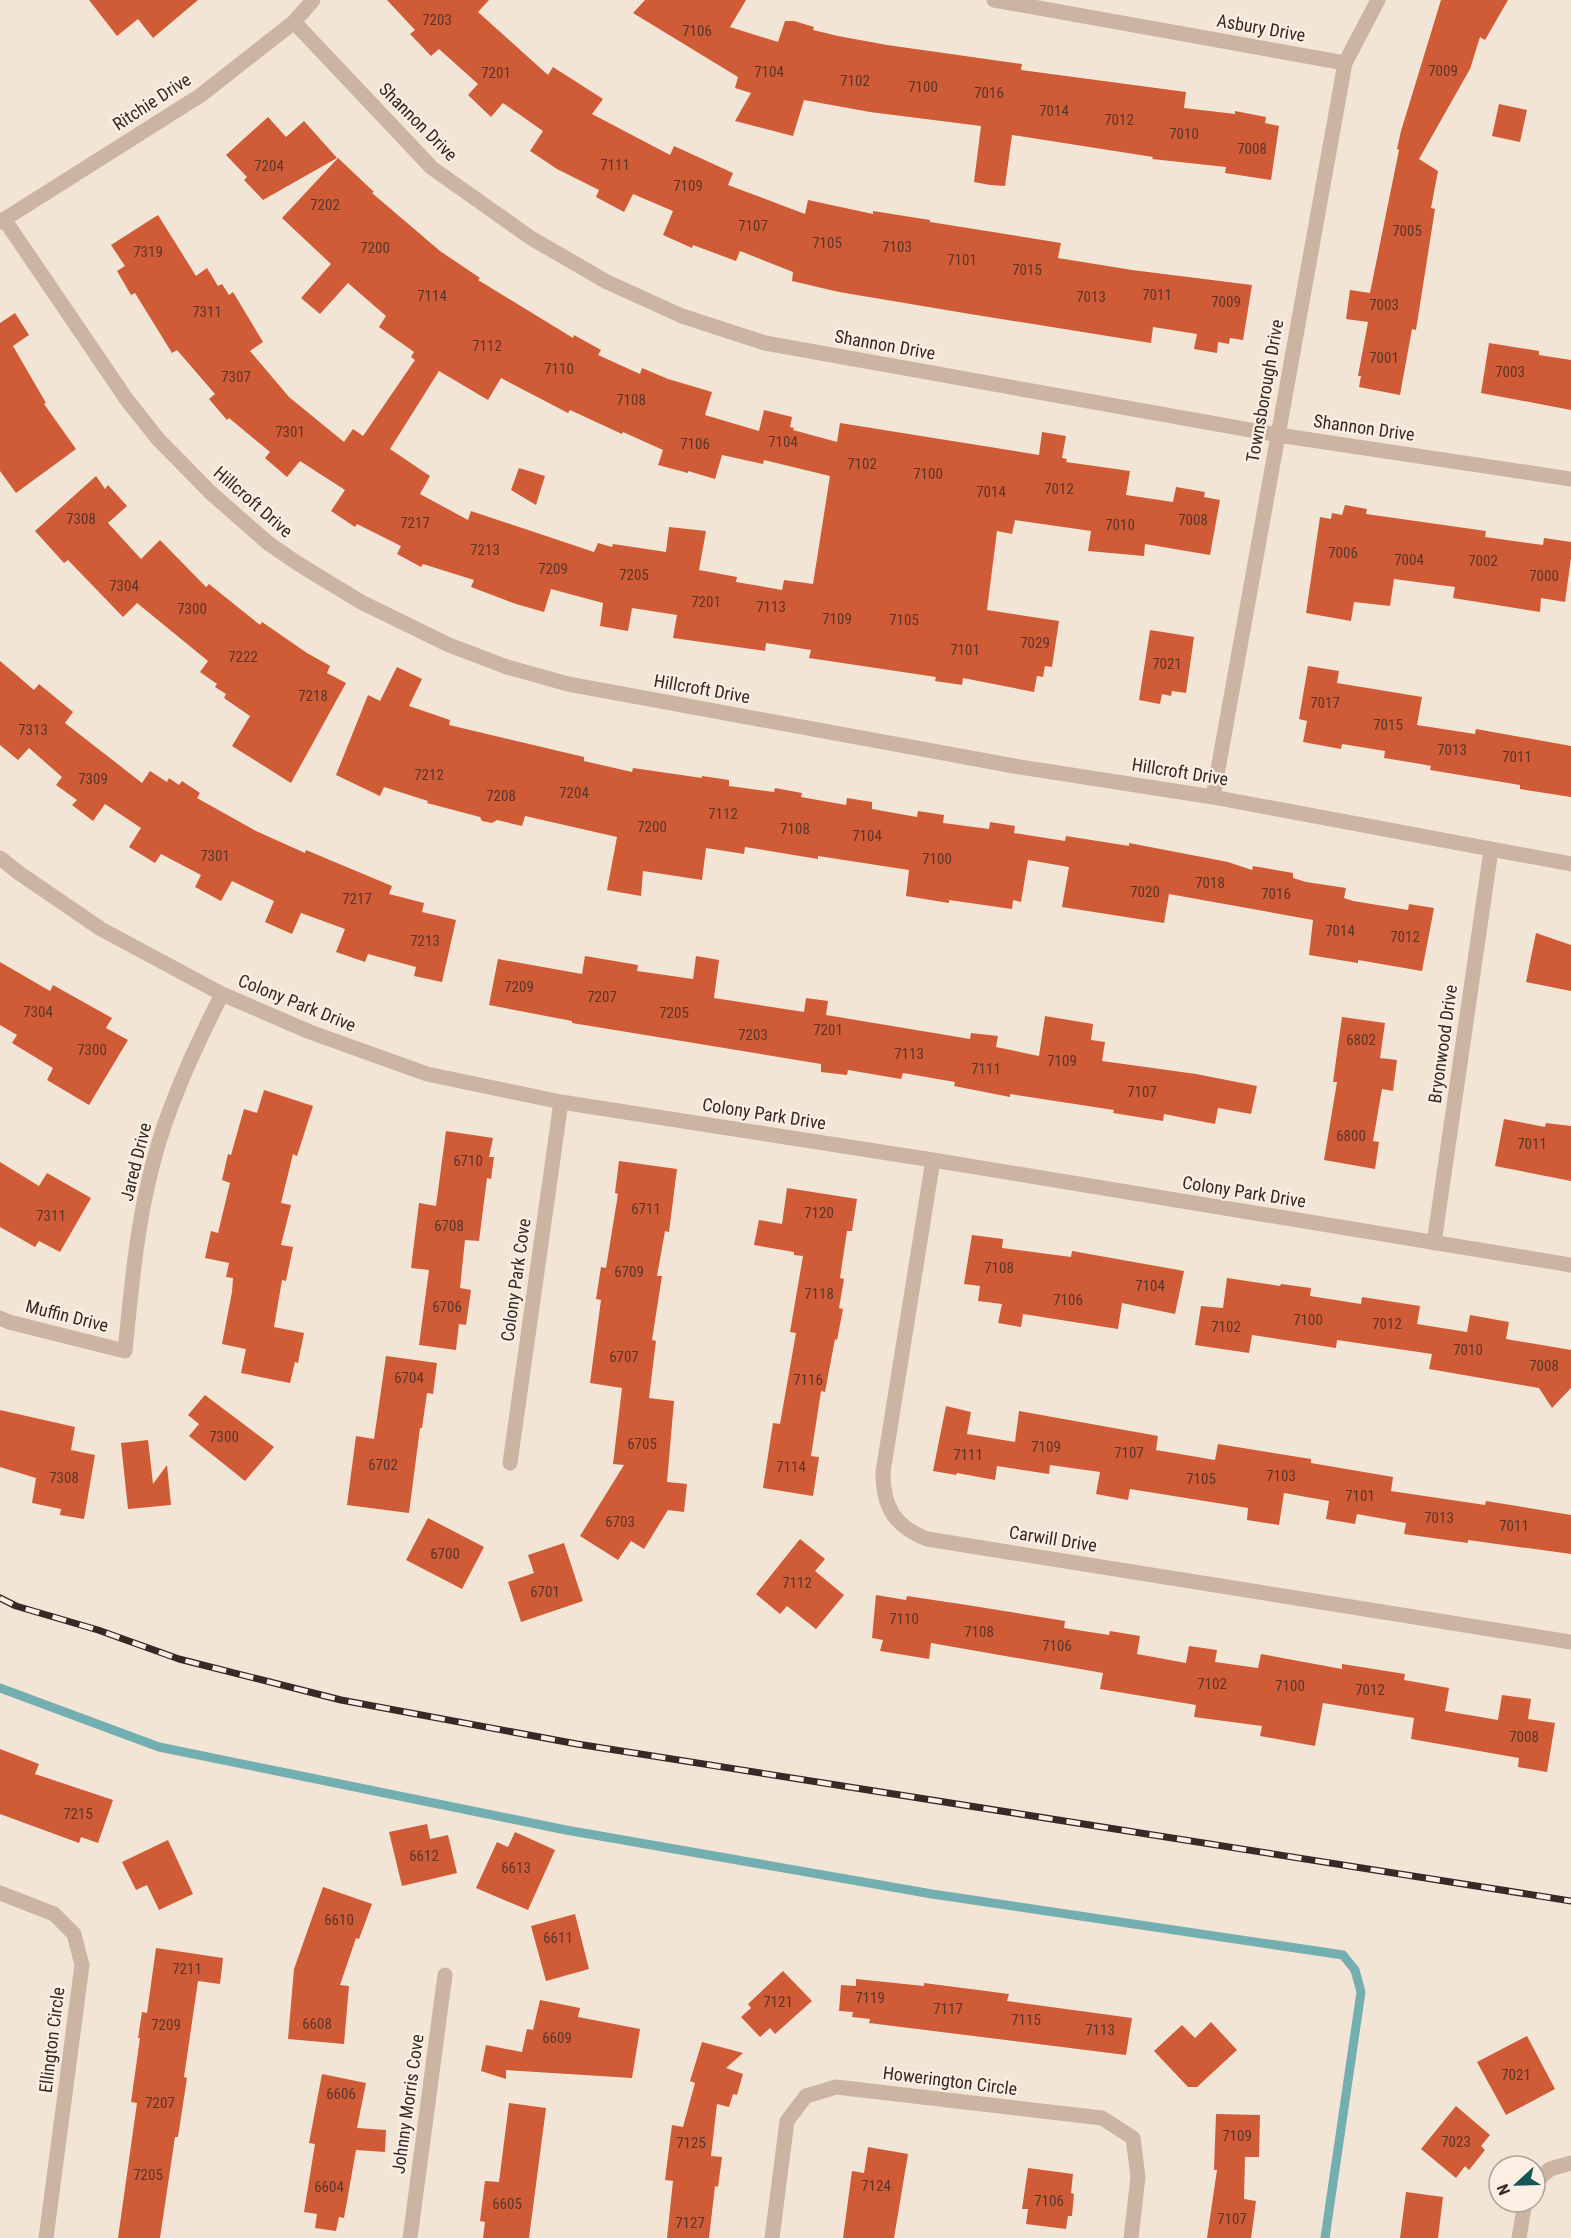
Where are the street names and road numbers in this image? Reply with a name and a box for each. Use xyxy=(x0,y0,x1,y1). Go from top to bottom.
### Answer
street label: Asbury Drive xyxy=(1215,9,1307,46)
street label: Ritchie Drive xyxy=(109,69,195,135)
street label: Shannon Drive xyxy=(375,78,462,165)
street label: Townsborough Drive xyxy=(1242,318,1287,464)
street label: Shannon Drive xyxy=(833,325,937,364)
street label: Shannon Drive xyxy=(1312,410,1416,445)
street label: Hillcroft Drive xyxy=(210,462,297,541)
street label: Hillcroft Drive xyxy=(652,670,752,707)
street label: Hillcroft Drive xyxy=(1130,754,1230,789)
street label: Colony Park Drive xyxy=(235,969,359,1036)
street label: Bryonwood Drive xyxy=(1424,983,1461,1104)
street label: Colony Park Drive xyxy=(701,1093,827,1134)
street label: Jared Drive xyxy=(116,1120,155,1203)
street label: Colony Park Drive xyxy=(1181,1171,1307,1212)
street label: Colony Park Cove xyxy=(496,1217,535,1343)
street label: Muffin Drive xyxy=(24,1295,111,1336)
street label: Carwill Drive xyxy=(1008,1521,1098,1556)
street label: Ellington Circle xyxy=(35,1986,68,2094)
street label: Johnny Morris Cove xyxy=(387,2033,428,2175)
street label: Howerington Circle xyxy=(882,2062,1018,2099)

